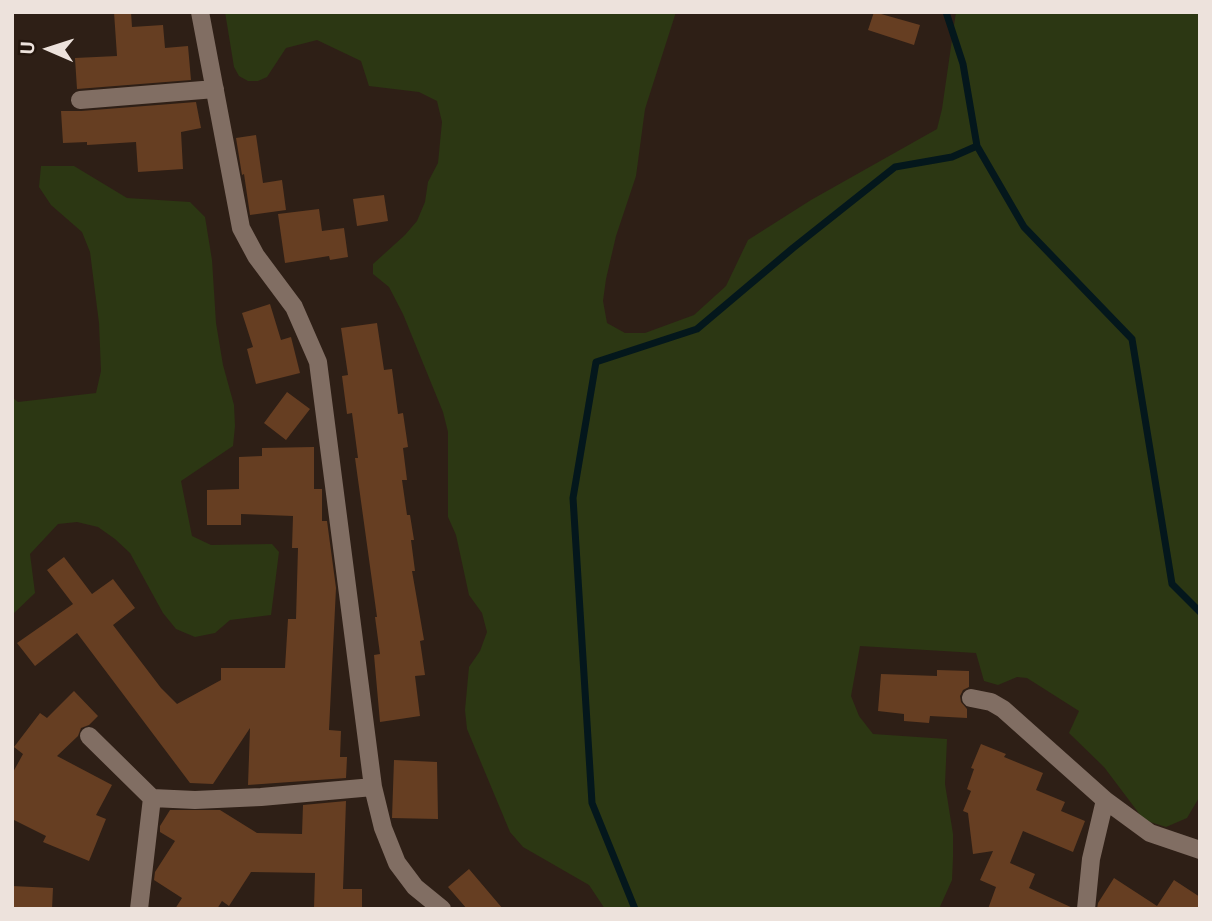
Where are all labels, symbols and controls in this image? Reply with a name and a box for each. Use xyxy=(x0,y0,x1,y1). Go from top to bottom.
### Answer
north arrow xyxy=(14,14,84,84)
text: U xyxy=(16,41,39,55)

